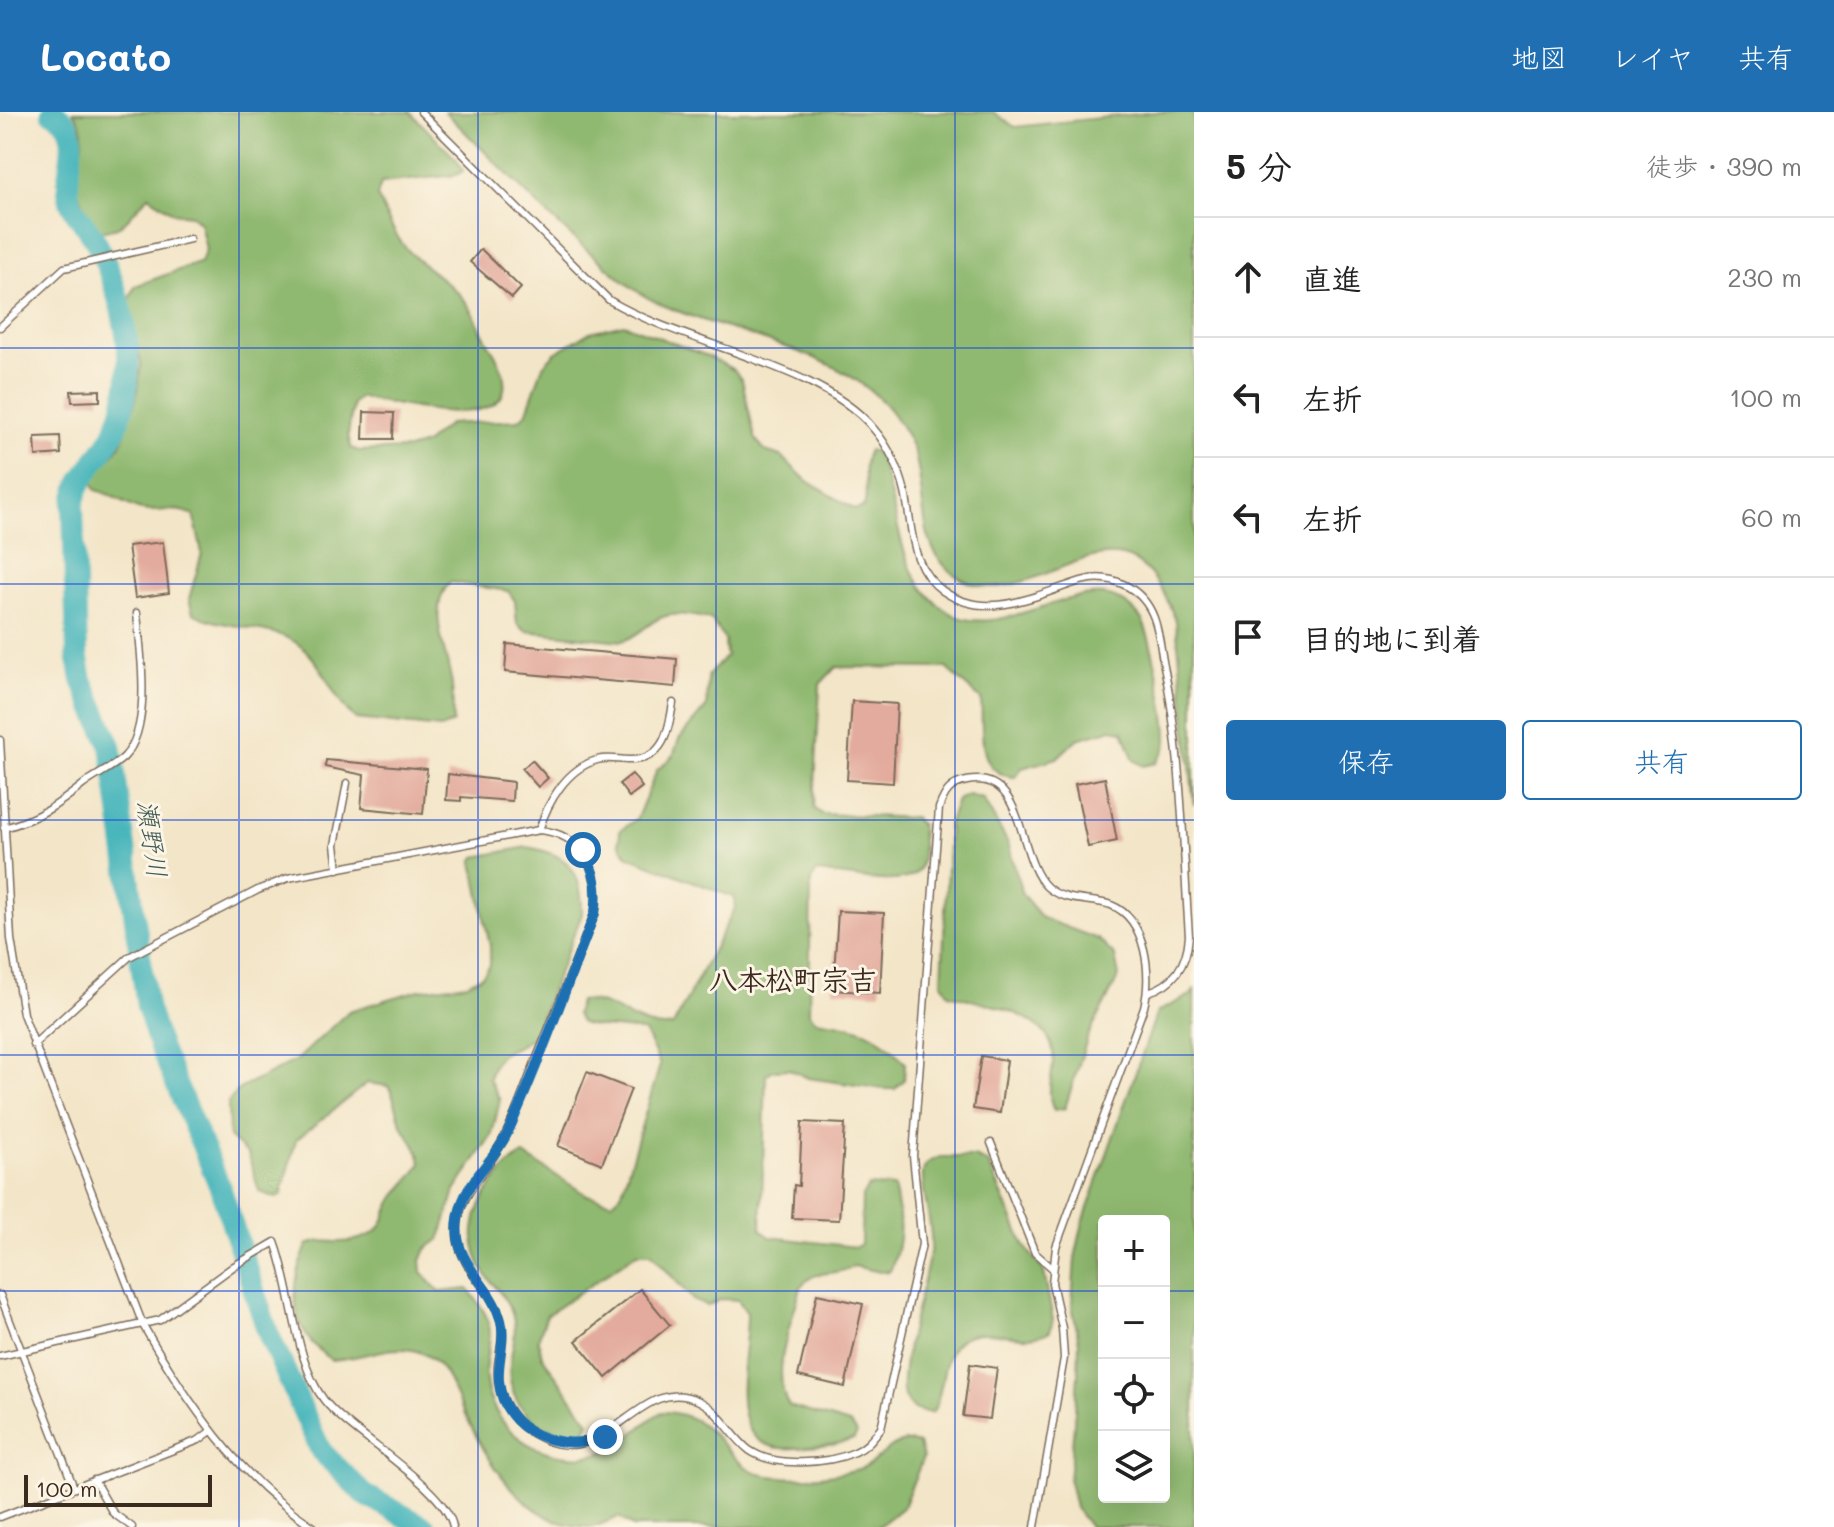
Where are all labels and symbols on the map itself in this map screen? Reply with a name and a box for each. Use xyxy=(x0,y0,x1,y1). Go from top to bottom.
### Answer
water label: 瀬野川 xyxy=(131,798,175,880)
route start xyxy=(565,832,601,868)
district label: 八本松町宗吉 xyxy=(709,961,877,997)
route end xyxy=(587,1419,623,1455)
scale bar xyxy=(24,1471,212,1507)

